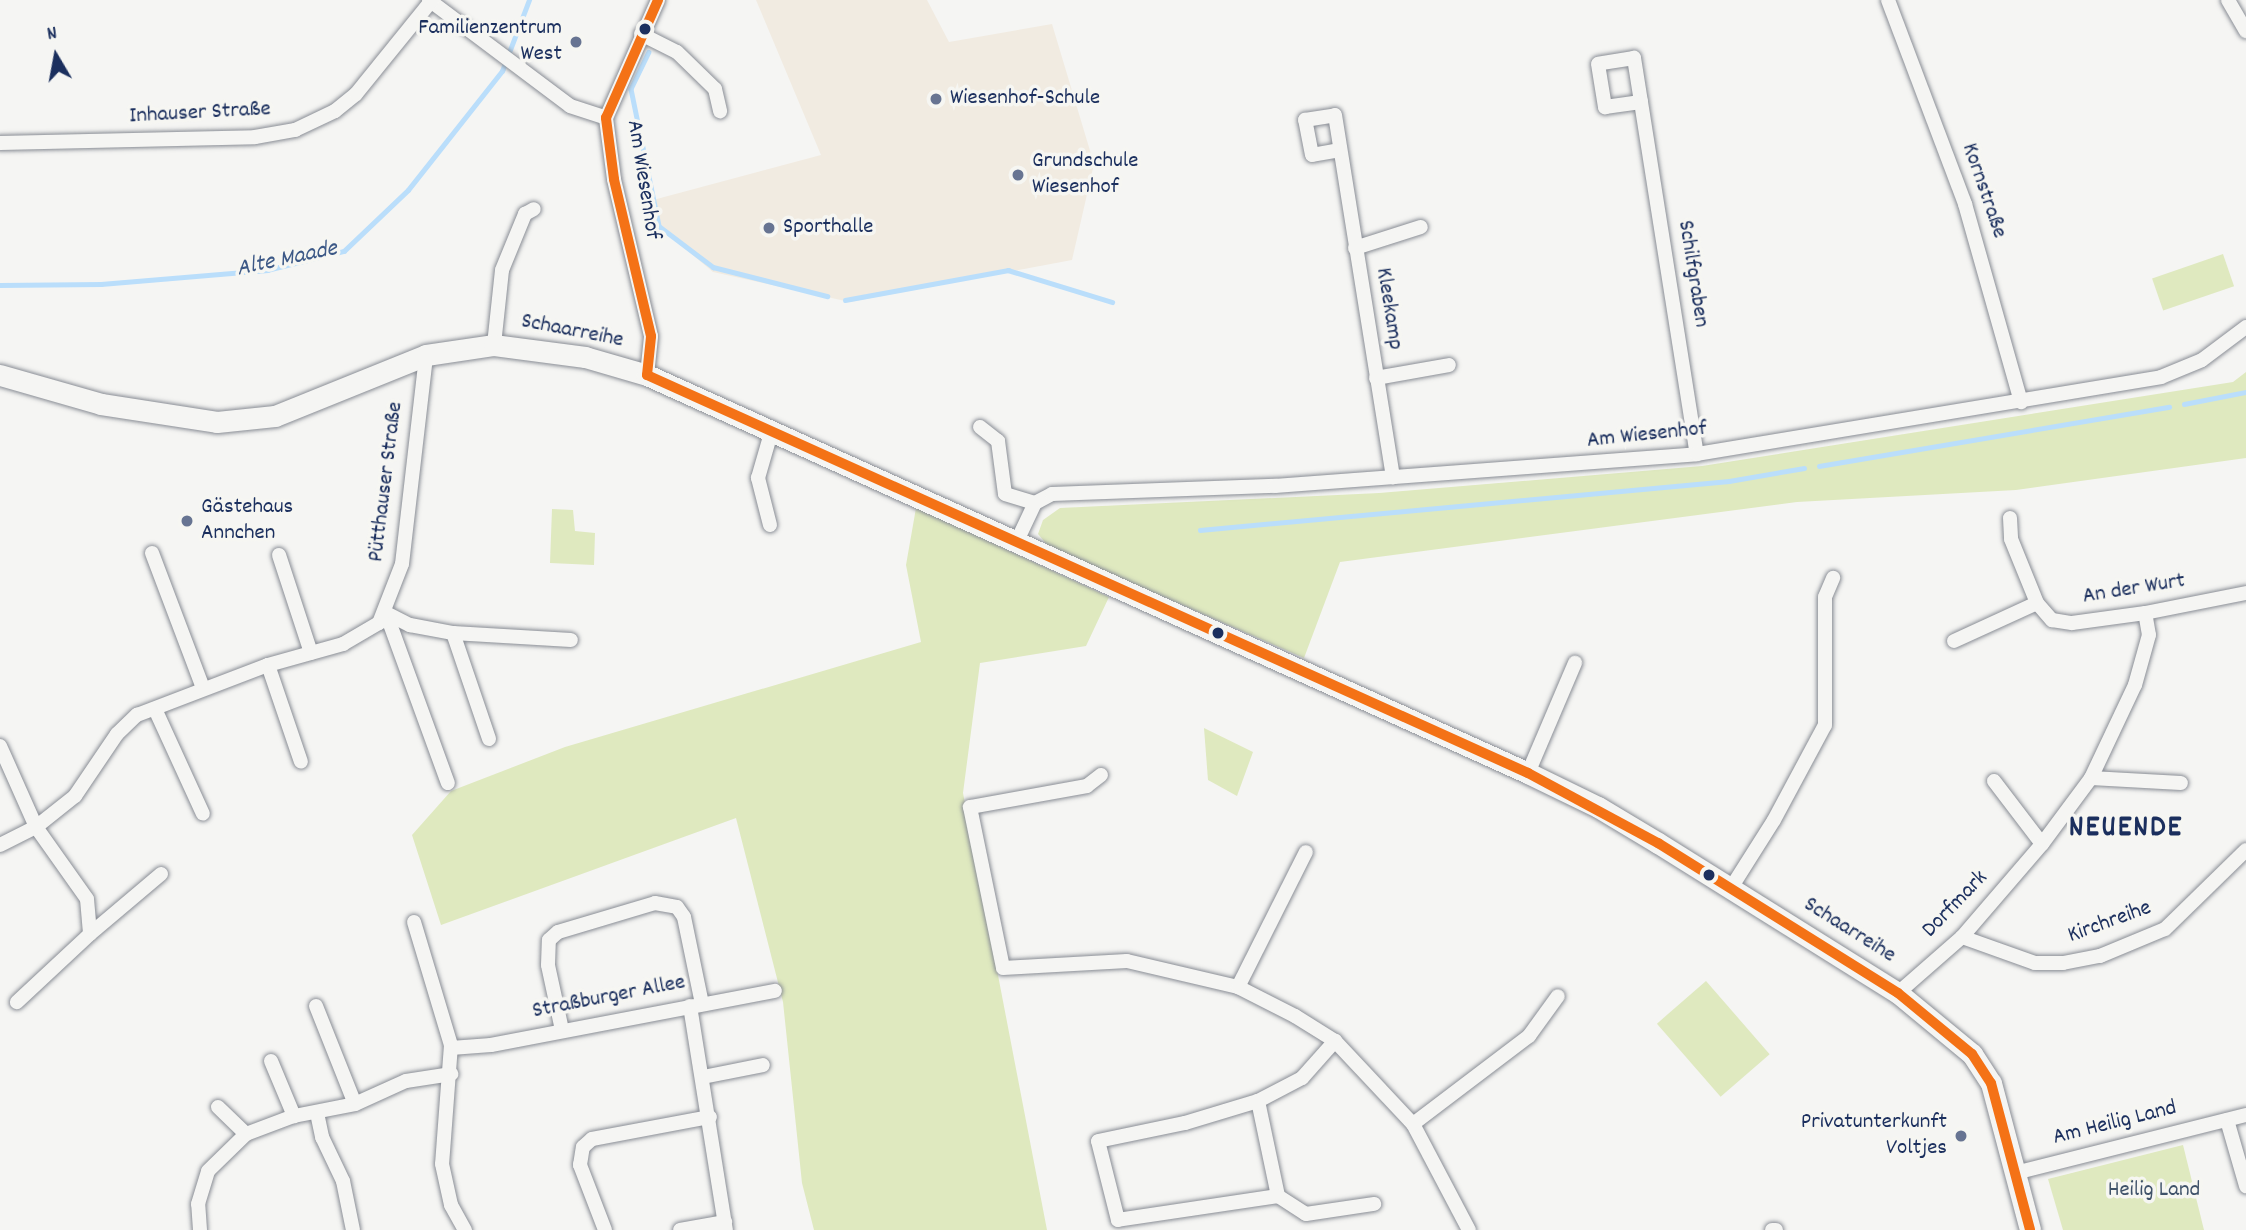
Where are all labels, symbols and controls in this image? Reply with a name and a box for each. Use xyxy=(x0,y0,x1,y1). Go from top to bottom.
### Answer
place label: Familienzentrum West xyxy=(418,15,562,69)
north arrow xyxy=(21,21,91,91)
text: N xyxy=(45,21,59,49)
unlabelled marker xyxy=(638,22,652,36)
marker: Familienzentrum West xyxy=(568,34,584,50)
place label: Wiesenhof-Schule xyxy=(950,85,1100,113)
marker: Wiesenhof-Schule xyxy=(928,91,944,107)
street label: Inhauser Straße xyxy=(129,97,271,131)
street label: Am Wiesenhof xyxy=(619,118,665,242)
street label: Kornstraße xyxy=(1954,140,2012,242)
place label: Grundschule Wiesenhof xyxy=(1032,148,1138,202)
marker: Grundschule Wiesenhof xyxy=(1010,167,1026,183)
place label: Sporthalle xyxy=(783,214,873,242)
street label: Schilfgraben xyxy=(1670,219,1714,329)
marker: Sporthalle xyxy=(761,220,777,236)
water label: Alte Maade xyxy=(234,235,340,285)
street label: Kleekamp xyxy=(1368,266,1408,352)
street label: Schaarreihe xyxy=(519,309,625,355)
street label: Pütthauser Straße xyxy=(363,400,411,564)
street label: Am Wiesenhof xyxy=(1586,416,1708,456)
place label: Gästehaus Annchen xyxy=(201,494,293,548)
marker: Gästehaus Annchen xyxy=(179,513,195,529)
street label: An der Wurt xyxy=(2081,568,2187,612)
unlabelled marker xyxy=(1211,626,1225,640)
district label: NEUENDE xyxy=(2070,812,2182,848)
street label: Dorfmark xyxy=(1917,865,1995,945)
unlabelled marker xyxy=(1702,868,1716,882)
street label: Schaarreihe xyxy=(1798,892,1900,970)
street label: Kirchreihe xyxy=(2065,895,2155,951)
street label: Straßburger Allee xyxy=(530,970,688,1026)
street label: Am Heilig Land xyxy=(2050,1095,2180,1153)
place label: Privatunterkunft Voltjes xyxy=(1801,1109,1947,1163)
marker: Privatunterkunft Voltjes xyxy=(1953,1128,1969,1144)
park label: Heilig Land xyxy=(2108,1177,2200,1205)

